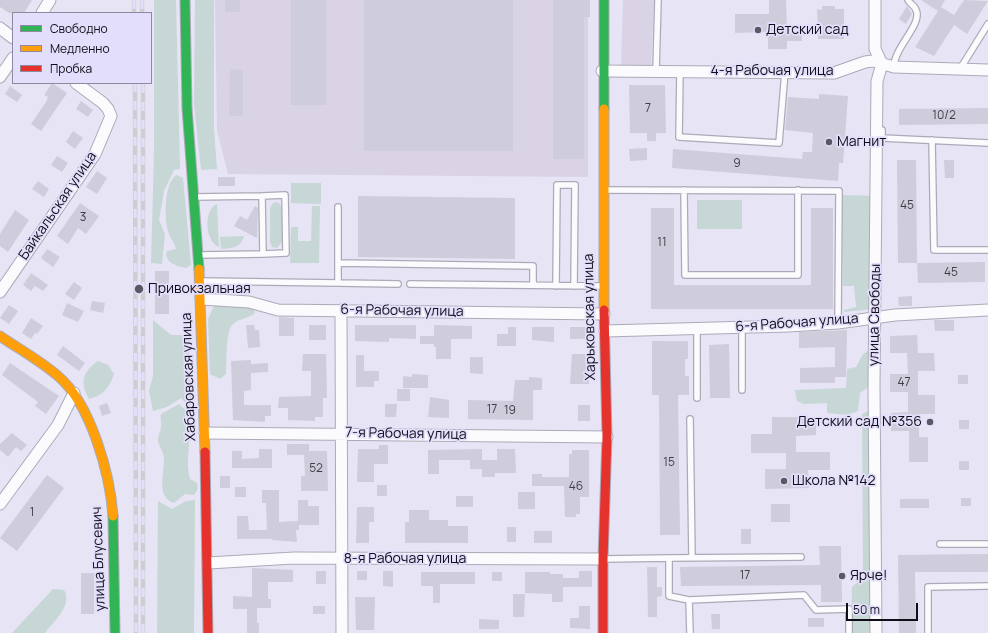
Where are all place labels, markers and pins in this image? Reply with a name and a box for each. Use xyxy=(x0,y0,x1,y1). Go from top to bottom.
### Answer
place label: Детский сад xyxy=(766,22,849,38)
marker: Детский сад xyxy=(753,25,763,35)
place label: Магнит xyxy=(837,134,886,150)
marker: Магнит xyxy=(824,137,834,147)
place label: Привокзальная xyxy=(148,281,251,297)
marker: Привокзальная xyxy=(133,283,145,295)
place label: Детский сад №356 xyxy=(797,414,922,430)
marker: Детский сад №356 xyxy=(925,417,935,427)
place label: Школа №142 xyxy=(792,473,876,489)
marker: Школа №142 xyxy=(779,476,789,486)
place label: Ярче! xyxy=(850,568,887,584)
marker: Ярче! xyxy=(837,571,847,581)

